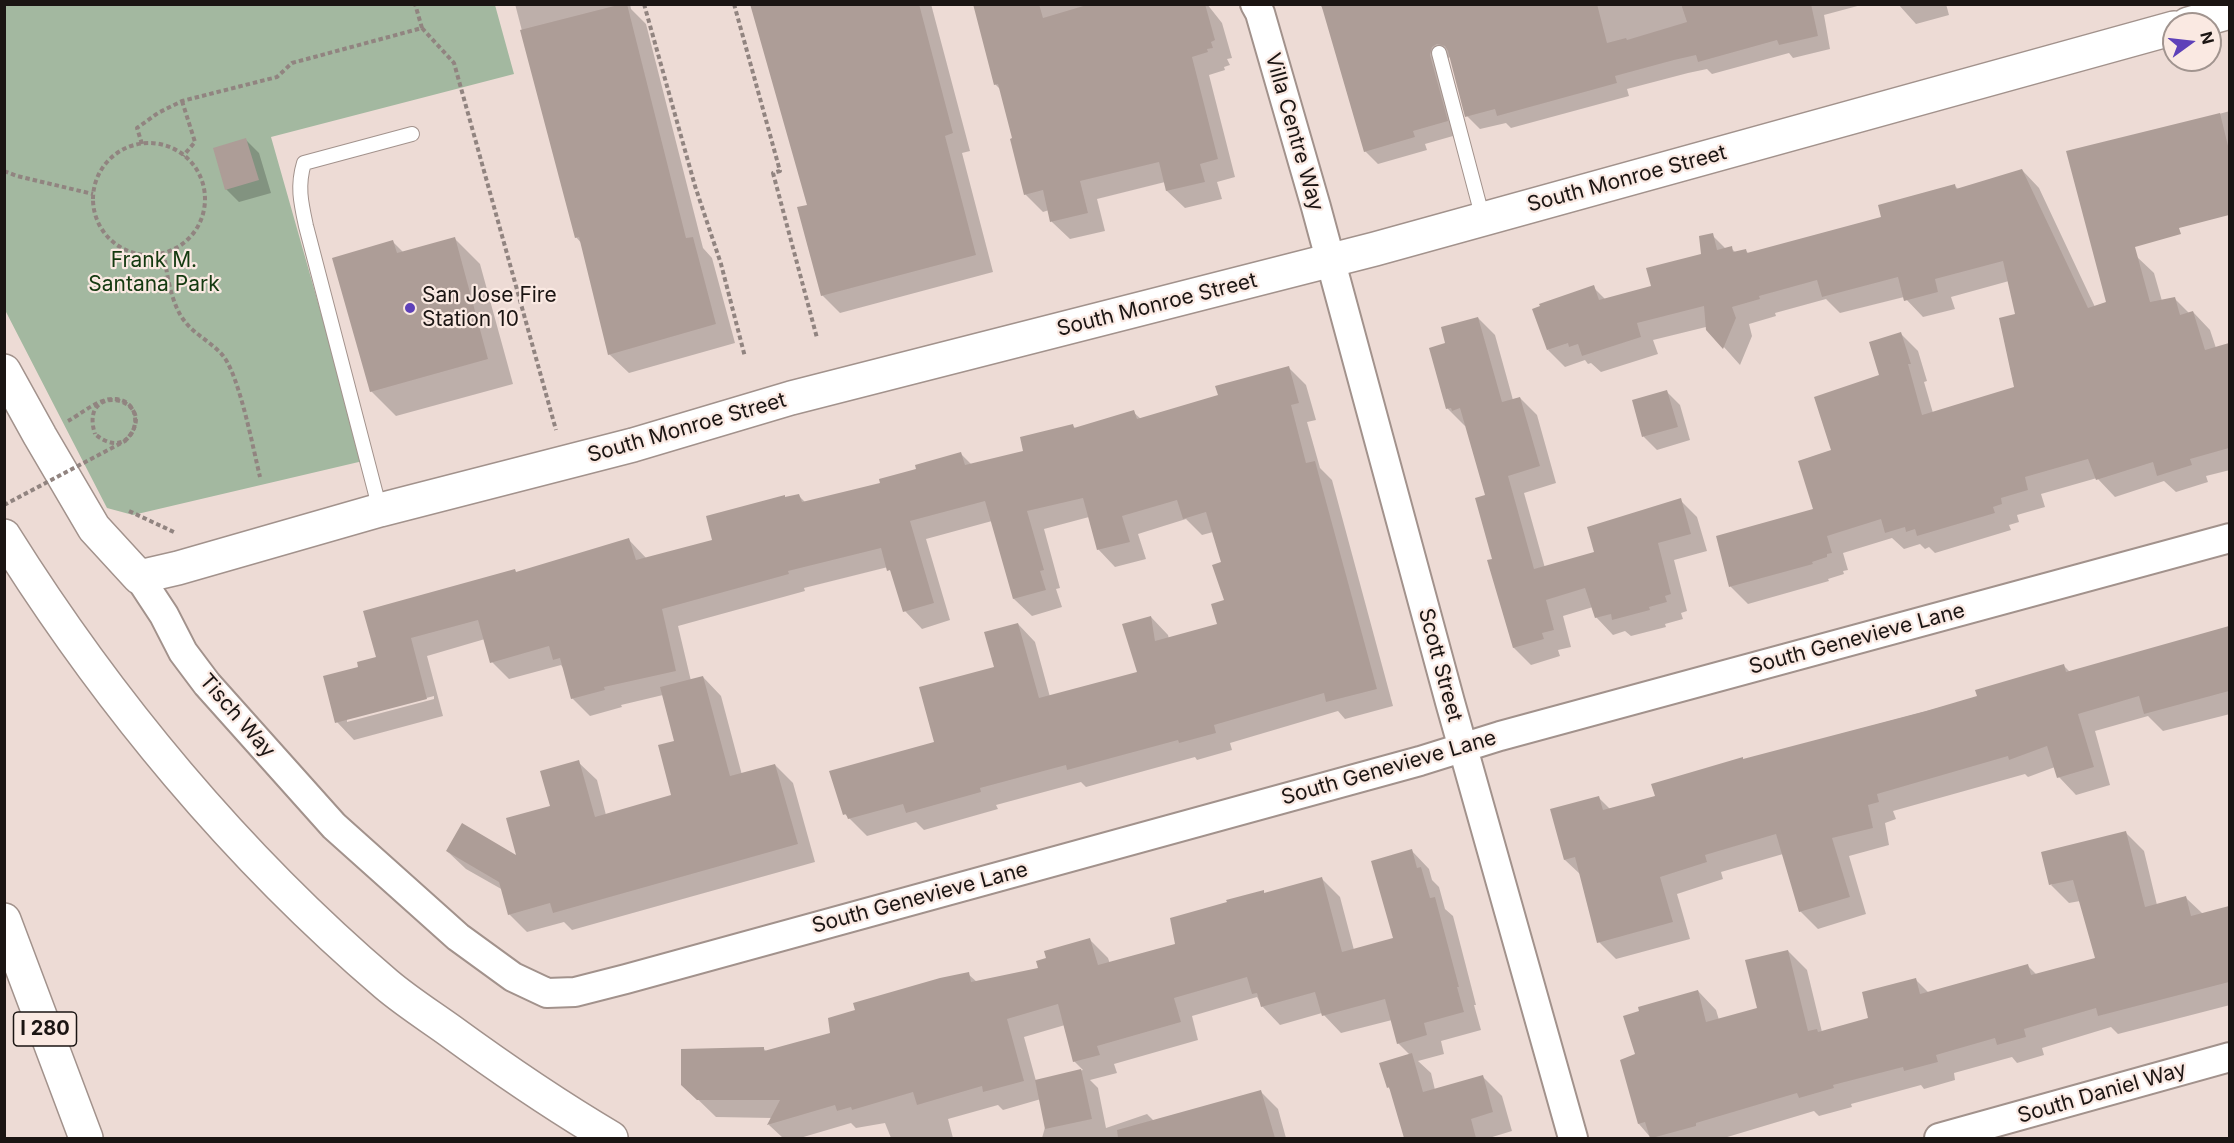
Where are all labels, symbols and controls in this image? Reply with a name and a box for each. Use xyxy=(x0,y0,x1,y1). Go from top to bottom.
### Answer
north arrow xyxy=(2162,12,2222,72)
text: N xyxy=(2196,29,2219,46)
street label: Villa Centre Way xyxy=(1259,50,1329,214)
street label: South Monroe Street xyxy=(1525,140,1729,218)
park label: Frank M. Santana Park xyxy=(88,248,220,298)
street label: South Monroe Street xyxy=(1054,268,1260,342)
place label: San Jose Fire Station 10 xyxy=(422,283,557,333)
marker: San Jose Fire Station 10 xyxy=(403,301,417,315)
street label: South Monroe Street xyxy=(585,388,789,468)
street label: South Genevieve Lane xyxy=(1746,598,1968,680)
street label: Scott Street xyxy=(1413,605,1467,725)
street label: Tisch Way xyxy=(194,669,280,763)
street label: South Genevieve Lane xyxy=(1279,725,1499,811)
street label: South Genevieve Lane xyxy=(809,857,1031,939)
road number: I 280 xyxy=(14,1012,76,1046)
street label: South Daniel Way xyxy=(2015,1057,2189,1129)

